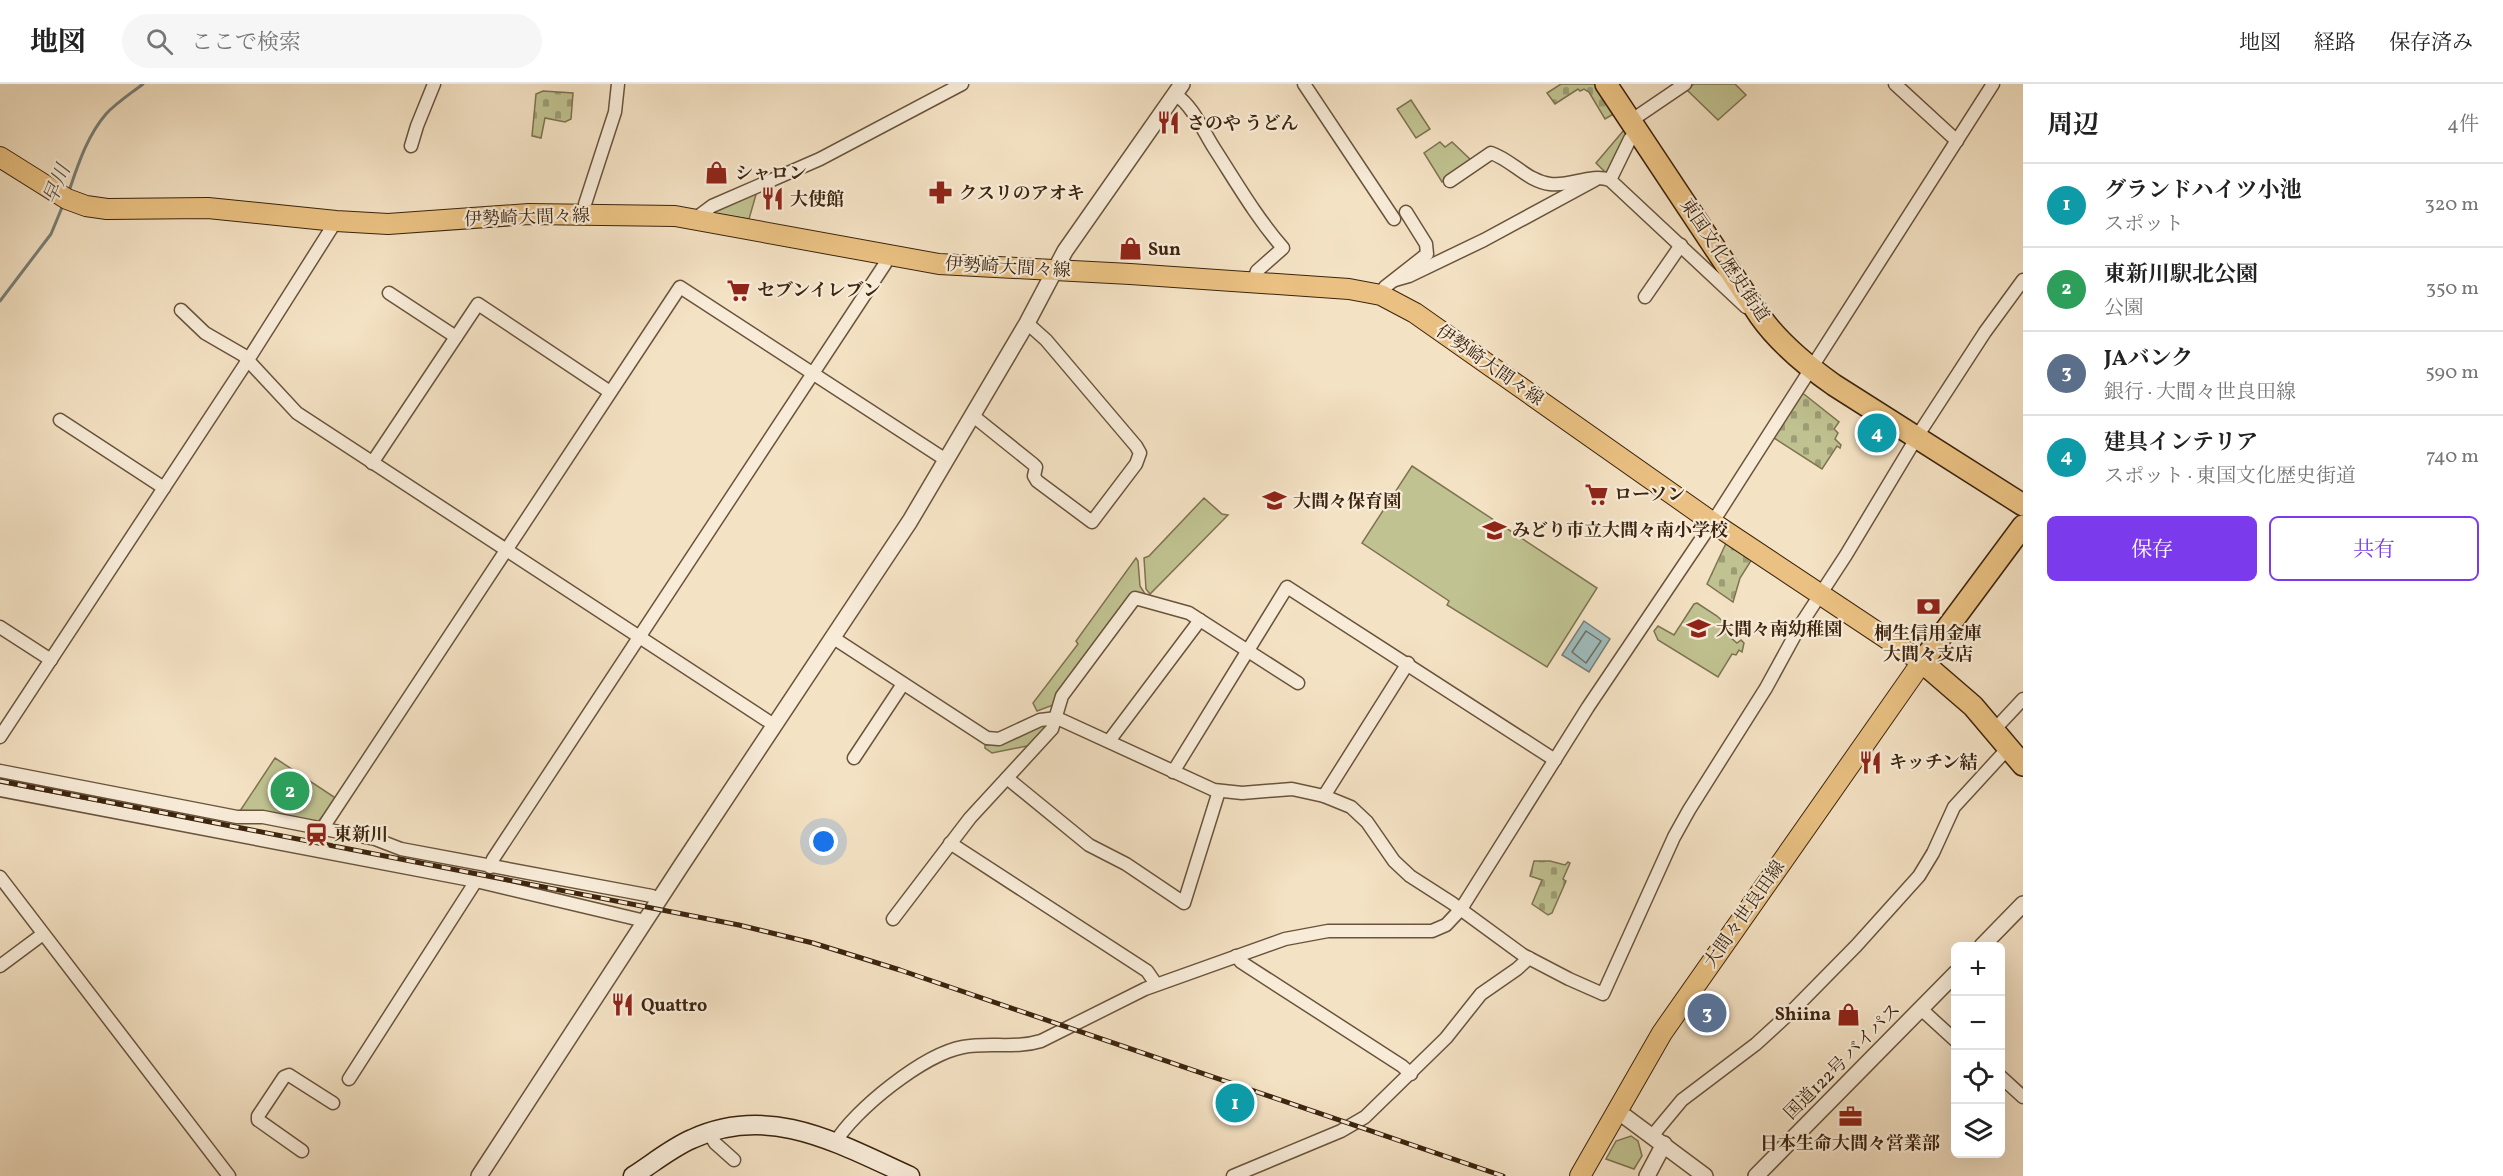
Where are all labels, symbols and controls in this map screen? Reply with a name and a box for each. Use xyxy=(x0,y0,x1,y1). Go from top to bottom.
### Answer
search box xyxy=(122,14,542,68)
text: 地図 xyxy=(30,24,86,63)
icon: search xyxy=(143,25,176,58)
text: ここで検索 xyxy=(191,28,301,59)
text: 地図 xyxy=(2239,29,2281,58)
text: 経路 xyxy=(2314,29,2356,58)
text: 保存済み xyxy=(2389,29,2473,58)
text: 周辺 xyxy=(2047,108,2099,144)
restaurant icon: さのや うどん xyxy=(1156,110,1182,136)
text: 4件 xyxy=(2447,111,2479,139)
place label: さのや うどん xyxy=(1187,112,1299,137)
water label: 早川 xyxy=(37,159,79,209)
shop icon: シャロン xyxy=(704,160,730,186)
place label: シャロン xyxy=(735,162,807,187)
text: グランドハイツ小池 xyxy=(2104,176,2302,207)
pharmacy icon: クスリのアオキ xyxy=(928,180,954,206)
place label: クスリのアオキ xyxy=(959,182,1085,207)
restaurant icon: 大使館 xyxy=(759,186,785,212)
place label: 大使館 xyxy=(790,188,844,213)
text: 1 xyxy=(2062,191,2071,219)
text: 320 m xyxy=(2424,191,2479,219)
street label: 東国文化歴史街道 xyxy=(1673,194,1774,328)
street label: 伊勢崎大間々線 xyxy=(464,204,590,233)
text: スポット xyxy=(2104,211,2184,239)
shop icon: Sun xyxy=(1117,236,1143,262)
place label: Sun xyxy=(1148,238,1181,263)
street label: 伊勢崎大間々線 xyxy=(944,253,1071,284)
text: 東新川駅北公園 xyxy=(2104,260,2258,291)
text: 2 xyxy=(2061,275,2072,303)
text: 350 m xyxy=(2426,275,2479,303)
supermarket icon: セブンイレブン xyxy=(726,277,752,303)
place label: セブンイレブン xyxy=(757,279,881,304)
text: 公園 xyxy=(2104,295,2144,323)
street label: 伊勢崎大間々線 xyxy=(1430,320,1548,413)
text: JAバンク xyxy=(2104,344,2193,375)
text: 3 xyxy=(2061,359,2072,387)
text: 590 m xyxy=(2425,359,2479,387)
text: 銀行 · 大間々世良田線 xyxy=(2104,379,2296,407)
pin: 4 xyxy=(1858,410,1896,456)
text: 建具インテリア xyxy=(2104,428,2258,459)
text: 4 xyxy=(2060,443,2073,471)
text: 740 m xyxy=(2426,443,2479,471)
text: スポット · 東国文化歴史街道 xyxy=(2104,463,2356,491)
supermarket icon: ローソン xyxy=(1583,481,1609,507)
place label: ローソン xyxy=(1614,483,1685,508)
school or university icon: 大間々保育園 xyxy=(1262,488,1288,514)
place label: 大間々保育園 xyxy=(1293,490,1401,515)
button: 保存 xyxy=(2047,516,2257,581)
button: 共有 xyxy=(2269,516,2479,581)
school or university icon: みどり市立大間々南小学校 xyxy=(1481,517,1507,543)
place label: みどり市立大間々南小学校 xyxy=(1512,519,1728,544)
bank icon: 桐生信用金庫 大間々支店 xyxy=(1915,594,1941,620)
school or university icon: 大間々南幼稚園 xyxy=(1685,616,1711,642)
place label: 大間々南幼稚園 xyxy=(1716,618,1842,643)
place label: 桐生信用金庫 大間々支店 xyxy=(1874,622,1982,668)
restaurant icon: キッチン結 xyxy=(1858,749,1884,775)
place label: キッチン結 xyxy=(1889,751,1978,776)
pin: 2 xyxy=(270,768,310,814)
station icon: 東新川 xyxy=(303,821,329,847)
place label: 東新川 xyxy=(334,823,388,848)
your location xyxy=(809,827,838,856)
street label: 大間々世良田線 xyxy=(1699,856,1792,974)
map controls xyxy=(1951,942,2005,1158)
button: + xyxy=(1951,942,2005,996)
pin: 3 xyxy=(1688,990,1726,1036)
restaurant icon: Quattro xyxy=(610,992,636,1018)
place label: Quattro xyxy=(641,994,707,1019)
button: − xyxy=(1951,996,2005,1050)
street label: 国道122号 バイパス xyxy=(1779,998,1907,1126)
shop icon: Shiina xyxy=(1836,1001,1862,1027)
place label: Shiina xyxy=(1775,1003,1831,1028)
button: locate xyxy=(1951,1050,2005,1104)
pin: 1 xyxy=(1216,1080,1254,1126)
office icon: 日本生命大間々営業部 xyxy=(1837,1104,1863,1130)
button: layers xyxy=(1951,1104,2005,1158)
place label: 日本生命大間々営業部 xyxy=(1760,1132,1940,1157)

